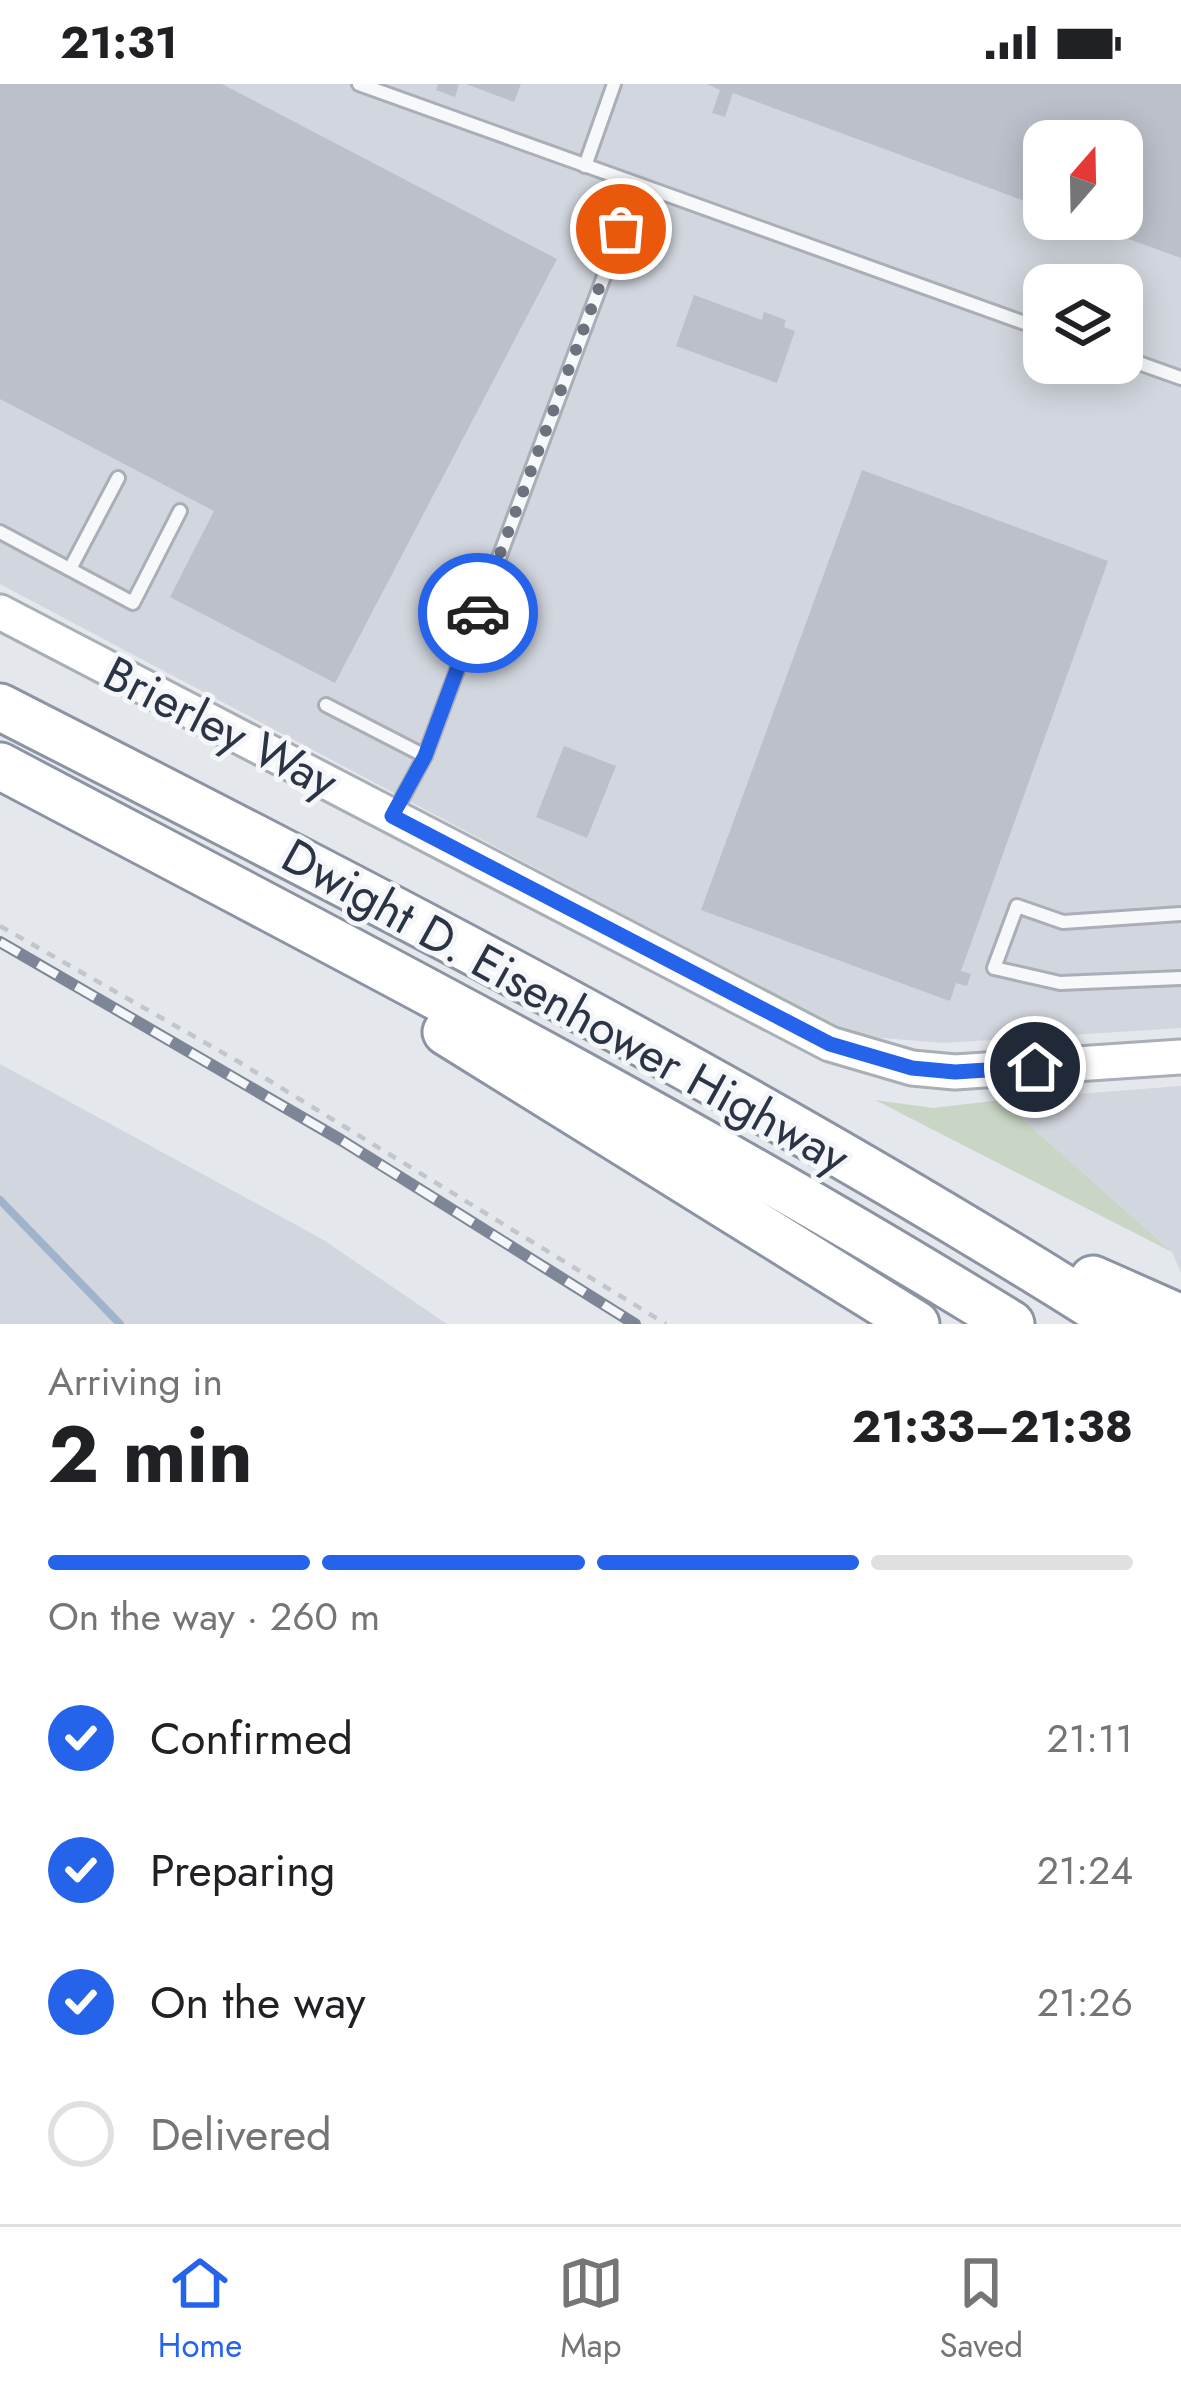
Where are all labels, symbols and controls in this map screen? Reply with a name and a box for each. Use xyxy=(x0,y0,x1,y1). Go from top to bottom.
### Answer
text: 21:31 xyxy=(60,10,178,75)
north arrow xyxy=(1023,120,1143,240)
map controls xyxy=(1023,120,1143,384)
pin xyxy=(570,178,672,280)
icon: bag xyxy=(588,196,654,262)
button: layers xyxy=(1023,264,1143,384)
courier xyxy=(418,553,538,673)
icon: car xyxy=(445,580,511,646)
street label: Brierley Way xyxy=(92,639,350,816)
street label: Dwight D. Eisenhower Highway xyxy=(270,821,863,1192)
pin xyxy=(984,1016,1086,1118)
icon: home xyxy=(1002,1034,1068,1100)
text: Arriving in xyxy=(48,1353,223,1410)
text: 21:33–21:38 xyxy=(852,1394,1133,1459)
text: 2 min xyxy=(48,1399,253,1511)
text: On the way · 260 m xyxy=(48,1588,380,1645)
icon: check xyxy=(48,1705,114,1771)
text: Confirmed xyxy=(150,1706,353,1771)
text: 21:11 xyxy=(1046,1710,1133,1767)
icon: check xyxy=(48,1837,114,1903)
text: Preparing xyxy=(150,1838,335,1903)
text: 21:24 xyxy=(1037,1842,1133,1899)
icon: check xyxy=(48,1969,114,2035)
text: On the way xyxy=(150,1970,366,2035)
text: 21:26 xyxy=(1037,1974,1133,2031)
text: Delivered xyxy=(150,2102,332,2167)
tab: Home xyxy=(158,2250,242,2369)
tab: Map xyxy=(558,2250,624,2369)
tab: Saved xyxy=(940,2250,1023,2369)

